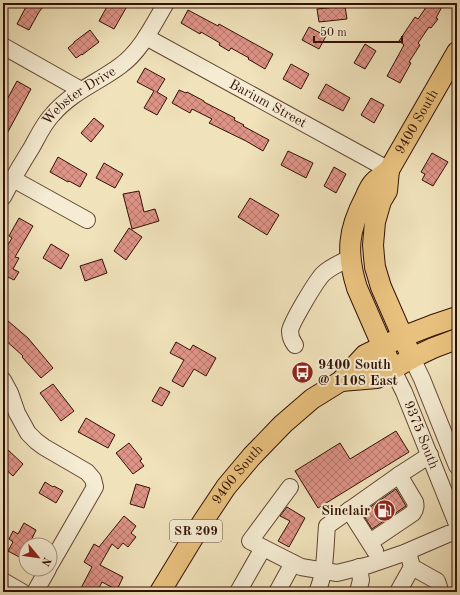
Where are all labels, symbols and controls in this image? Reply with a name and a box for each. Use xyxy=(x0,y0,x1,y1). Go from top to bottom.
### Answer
scale bar xyxy=(314,18,402,44)
text: 50 m xyxy=(320,26,347,39)
street label: Webster Drive xyxy=(40,64,118,128)
street label: Barium Street xyxy=(227,77,309,131)
street label: 9400 South xyxy=(393,87,441,157)
place label: 9400 South @ 1108 East xyxy=(318,358,398,388)
bus stop icon: 9400 South @ 1108 East xyxy=(289,360,315,386)
street label: 9375 South xyxy=(401,399,441,471)
street label: 9400 South xyxy=(210,442,266,507)
fuel station icon: Sinclair xyxy=(372,498,398,524)
place label: Sinclair xyxy=(321,504,370,518)
road number: SR 209 xyxy=(170,520,222,542)
north arrow xyxy=(18,537,58,577)
text: N xyxy=(38,555,52,568)

